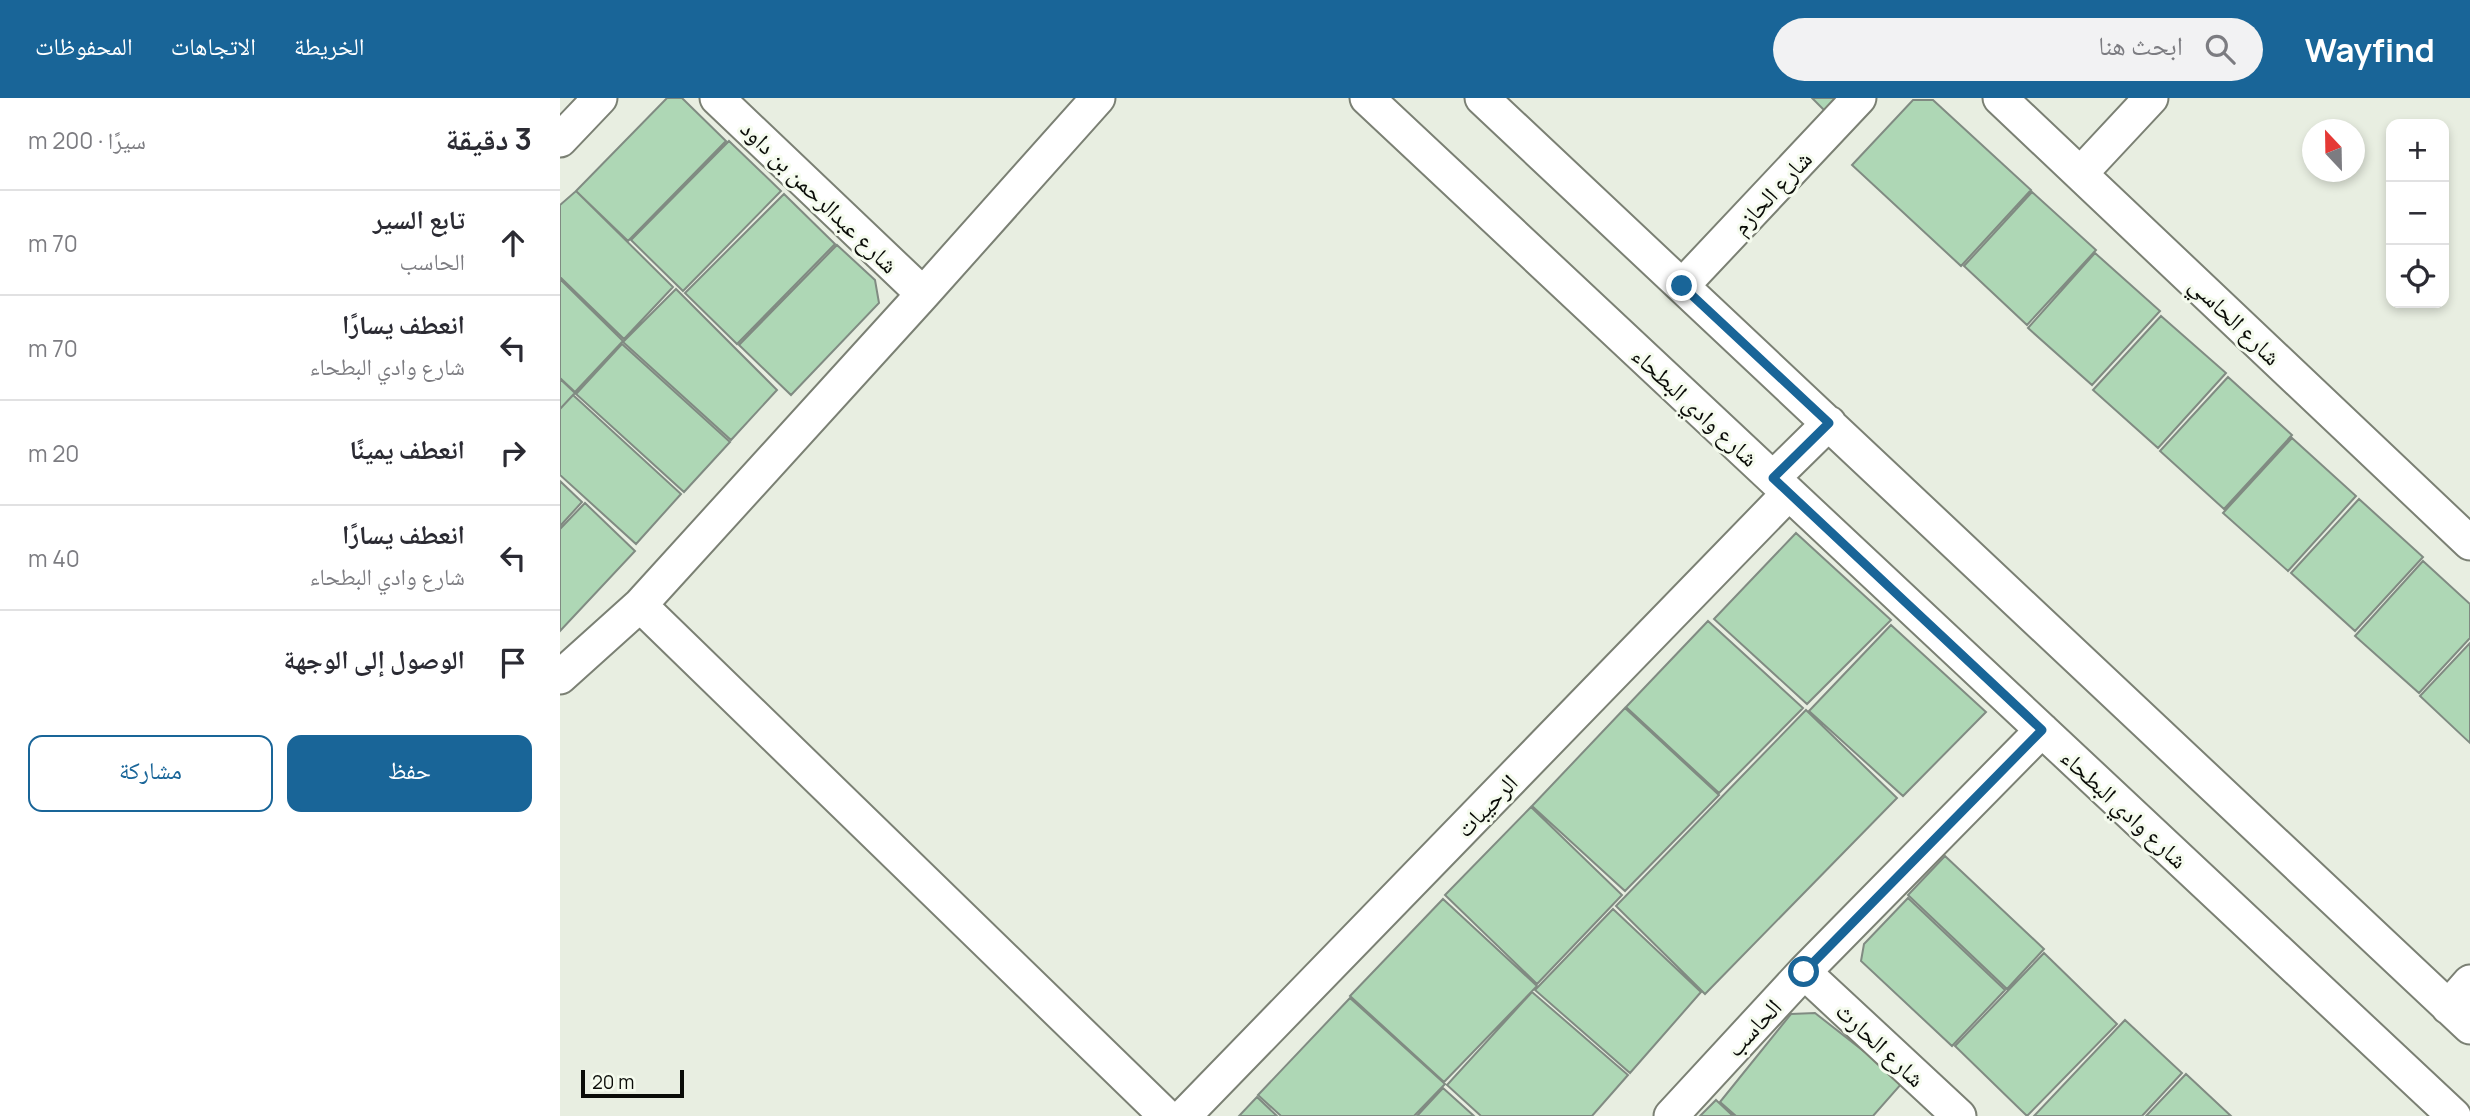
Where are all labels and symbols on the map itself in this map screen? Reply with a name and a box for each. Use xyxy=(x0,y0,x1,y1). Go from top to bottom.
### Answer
street label: شارع عبدالرحمن بن داود xyxy=(734,112,906,280)
north arrow xyxy=(2302,119,2365,182)
street label: شارع الحازم xyxy=(1723,143,1819,242)
street label: شارع الحاسي xyxy=(2180,268,2289,375)
route end xyxy=(1666,270,1697,301)
street label: شارع وادي البطحاء xyxy=(1623,339,1767,476)
street label: شارع وادي البطحاء xyxy=(2052,741,2196,878)
street label: الرحيبات xyxy=(1448,766,1524,844)
route start xyxy=(1788,956,1819,987)
street label: الحاسب xyxy=(1718,991,1788,1063)
street label: شارع الحارث xyxy=(1829,994,1933,1094)
scale bar xyxy=(581,1067,684,1099)

